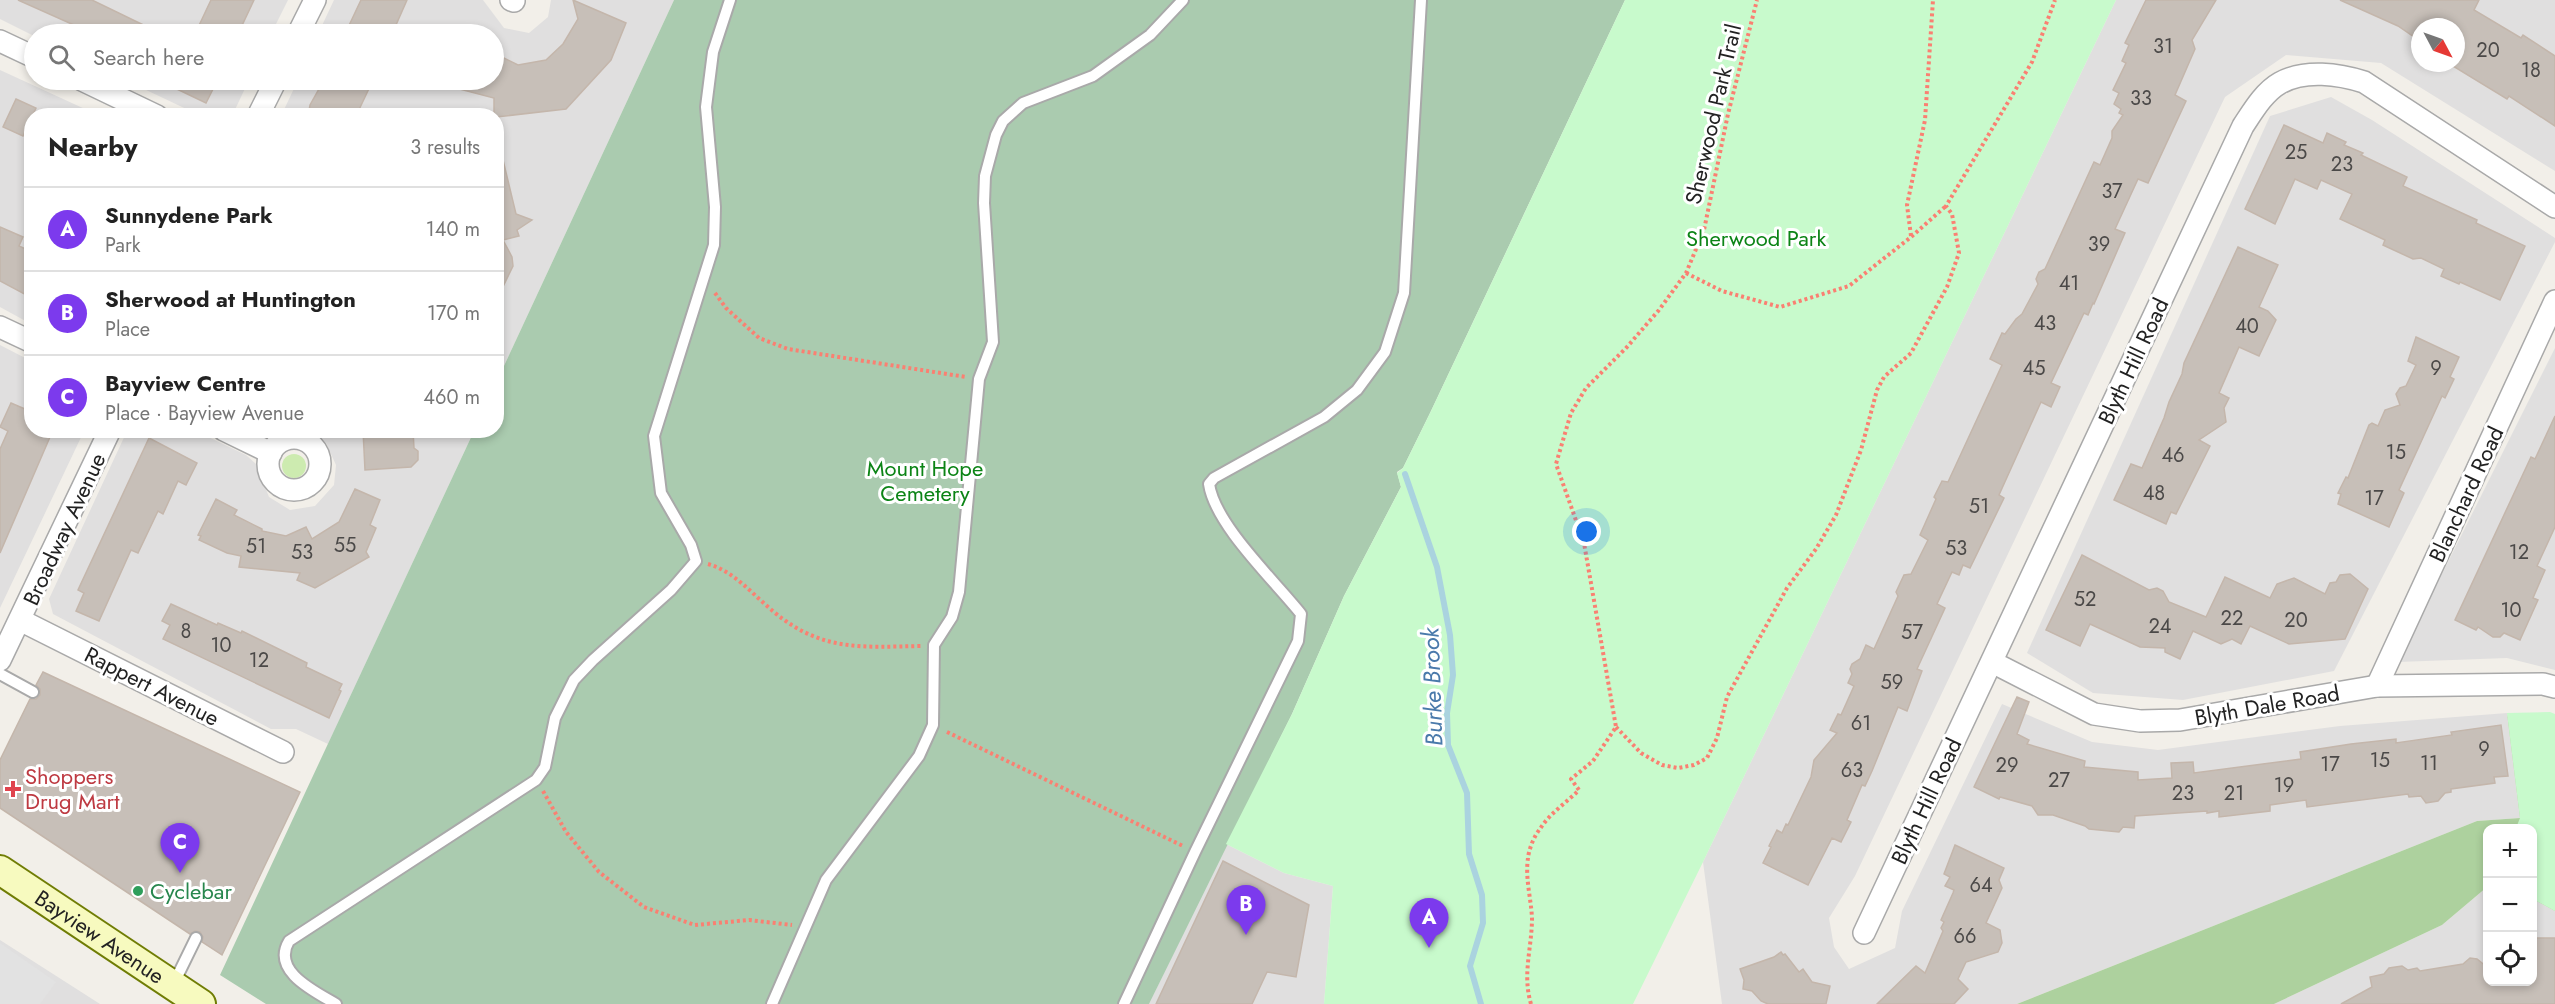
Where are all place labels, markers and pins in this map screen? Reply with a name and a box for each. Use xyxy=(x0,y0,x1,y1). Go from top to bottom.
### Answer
place label: Shoppers Drug Mart xyxy=(25,760,120,817)
marker: Shoppers Drug Mart xyxy=(6,782,20,796)
pin: C xyxy=(160,824,200,873)
place label: Cyclebar xyxy=(150,875,232,907)
marker: Cyclebar xyxy=(131,884,145,898)
pin: B xyxy=(1226,886,1266,935)
pin: A xyxy=(1410,898,1448,948)

